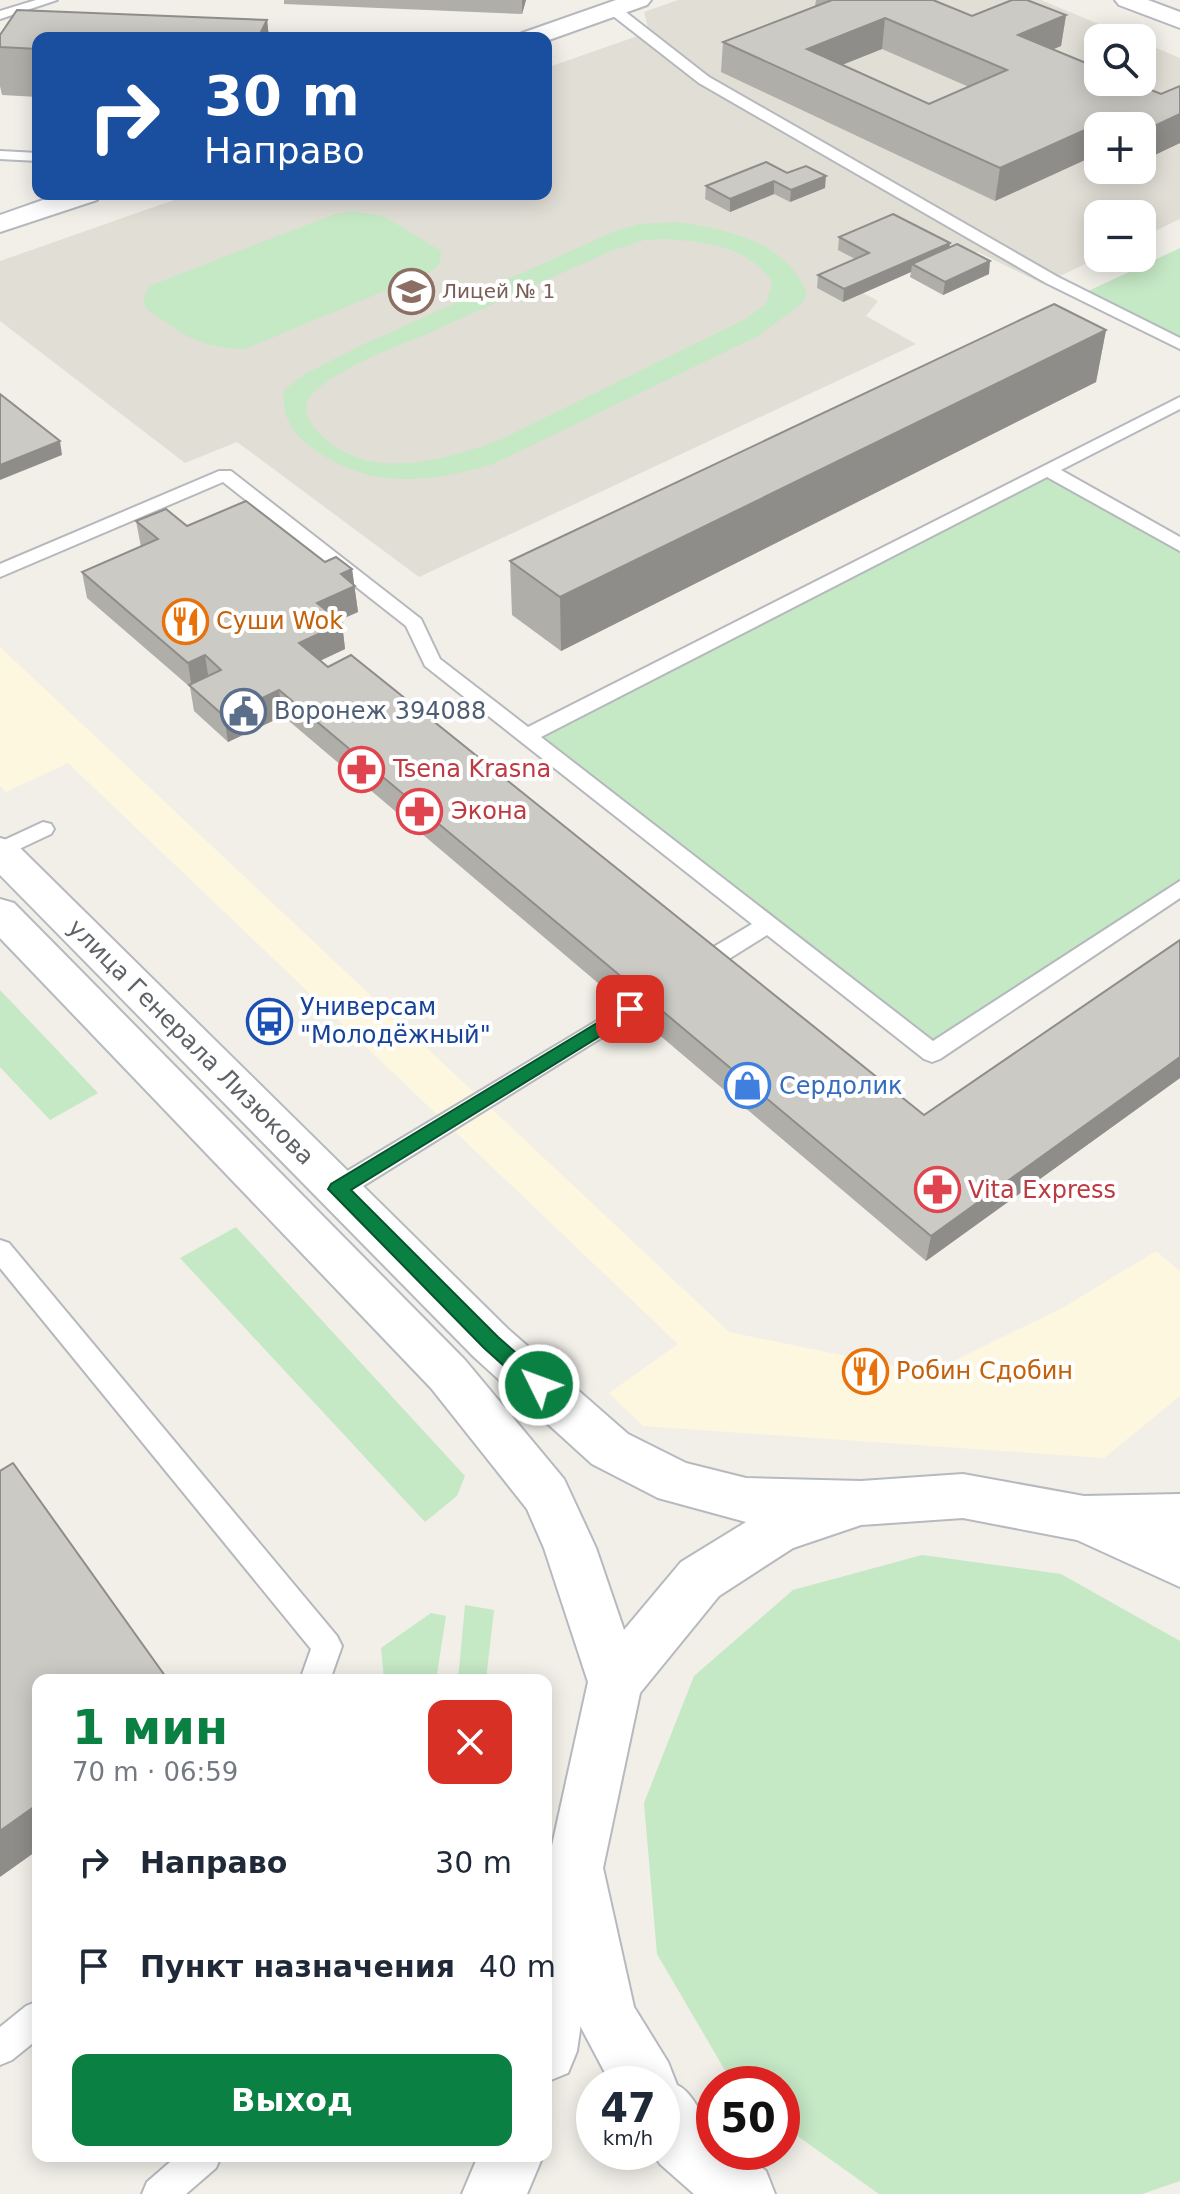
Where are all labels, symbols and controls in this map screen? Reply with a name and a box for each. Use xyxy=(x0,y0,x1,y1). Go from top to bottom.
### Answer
map controls xyxy=(1084,24,1156,272)
button: search xyxy=(1084,24,1156,96)
text: 30 m xyxy=(204,63,360,128)
icon: right xyxy=(72,64,176,168)
button: + xyxy=(1084,112,1156,184)
text: Направо xyxy=(204,130,365,171)
button: − xyxy=(1084,200,1156,272)
school or university icon: Лицей № 1 xyxy=(387,267,435,315)
place label: Лицей № 1 xyxy=(442,279,555,303)
restaurant icon: Суши Wok xyxy=(161,597,209,645)
place label: Суши Wok xyxy=(216,607,343,635)
public building icon: Воронеж 394088 xyxy=(219,687,267,735)
place label: Воронеж 394088 xyxy=(274,697,486,725)
pharmacy icon: Tsena Krasna xyxy=(338,745,386,793)
place label: Tsena Krasna xyxy=(392,755,551,783)
pharmacy icon: Экона xyxy=(396,787,444,835)
place label: Экона xyxy=(451,797,527,825)
street label: улица Генерала Лизюкова xyxy=(62,913,320,1171)
pin xyxy=(596,975,664,1043)
icon: arrive xyxy=(608,987,652,1031)
place label: Универсам "Молодёжный" xyxy=(300,993,491,1049)
bus stop icon: Универсам "Молодёжный" xyxy=(245,997,293,1045)
shop icon: Сердолик xyxy=(724,1062,772,1110)
place label: Сердолик xyxy=(779,1072,902,1100)
pharmacy icon: Vita Express xyxy=(913,1166,961,1214)
place label: Vita Express xyxy=(968,1176,1116,1204)
position arrow xyxy=(497,1343,581,1427)
restaurant icon: Робин Сдобин xyxy=(841,1347,889,1395)
place label: Робин Сдобин xyxy=(896,1357,1073,1385)
text: 1 мин xyxy=(72,1699,228,1755)
button: close xyxy=(428,1700,512,1784)
text: 70 m · 06:59 xyxy=(72,1757,238,1787)
icon: right xyxy=(72,1840,116,1884)
text: Направо xyxy=(140,1845,287,1880)
text: 30 m xyxy=(435,1845,512,1880)
icon: arrive xyxy=(72,1944,116,1988)
text: Пункт назначения xyxy=(140,1949,455,1984)
text: 40 m xyxy=(479,1949,556,1984)
button: Выход xyxy=(72,2054,512,2146)
speed limit sign: 50 xyxy=(696,2066,800,2170)
text: 47 xyxy=(600,2085,656,2131)
text: km/h xyxy=(603,2126,653,2150)

